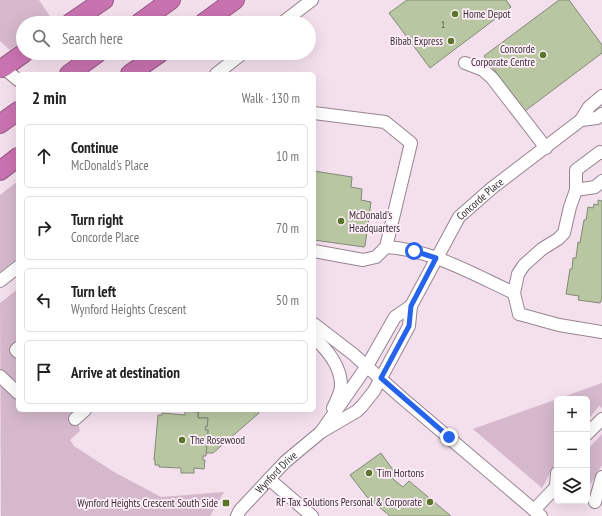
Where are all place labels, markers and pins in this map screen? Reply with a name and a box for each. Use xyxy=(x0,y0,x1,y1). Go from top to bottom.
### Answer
place label: Home Depot xyxy=(463,7,511,21)
marker: Home Depot xyxy=(450,9,460,19)
place label: Bibab Express xyxy=(390,34,443,48)
marker: Bibab Express xyxy=(446,36,456,46)
place label: Concorde Corporate Centre xyxy=(471,42,535,69)
marker: Concorde Corporate Centre xyxy=(538,50,548,60)
place label: McDonald's Headquarters xyxy=(349,208,400,235)
marker: McDonald's Headquarters xyxy=(336,216,346,226)
place label: The Rosewood xyxy=(190,433,245,447)
marker: The Rosewood xyxy=(177,435,187,445)
place label: Tim Hortons xyxy=(377,466,424,480)
marker: Tim Hortons xyxy=(364,468,374,478)
place label: RF Tax Solutions Personal & Corporate xyxy=(276,495,422,509)
place label: Wynford Heights Crescent South Side xyxy=(77,496,218,510)
marker: RF Tax Solutions Personal & Corporate xyxy=(425,497,435,507)
marker: Wynford Heights Crescent South Side xyxy=(221,498,231,508)

